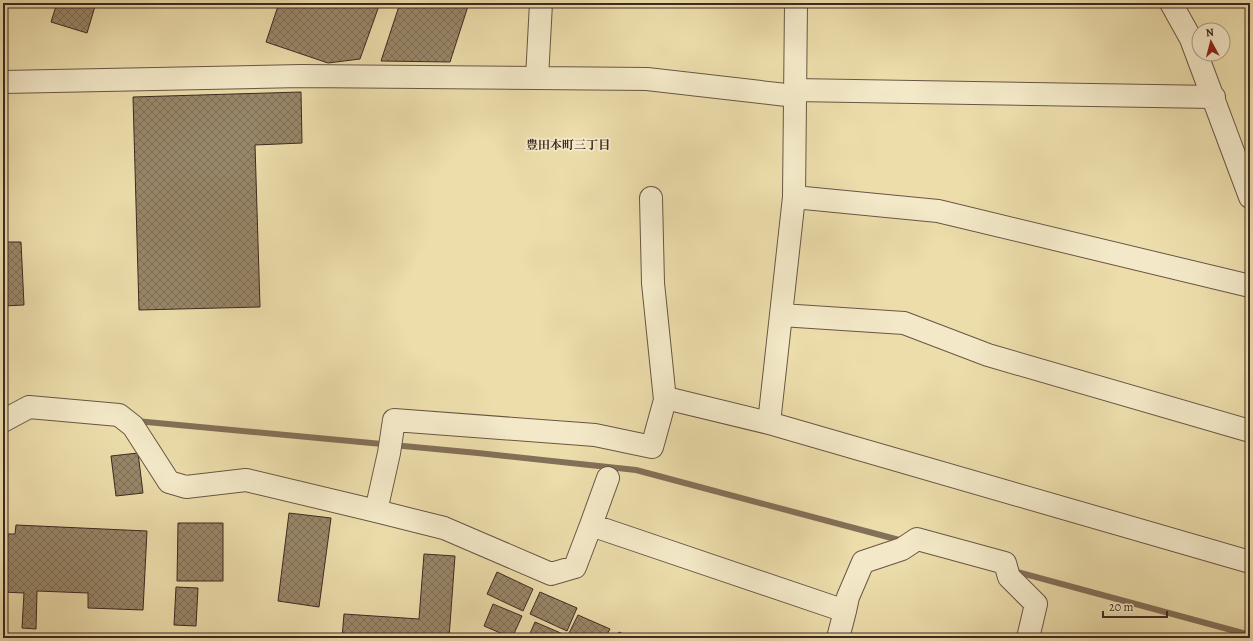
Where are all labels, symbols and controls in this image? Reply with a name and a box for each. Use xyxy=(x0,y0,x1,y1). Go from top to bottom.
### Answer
north arrow xyxy=(1191,22,1231,62)
text: N xyxy=(1205,25,1215,41)
district label: 豊田本町三丁目 xyxy=(526,137,610,153)
scale bar xyxy=(1103,593,1167,619)
text: 20 m xyxy=(1109,599,1133,615)

